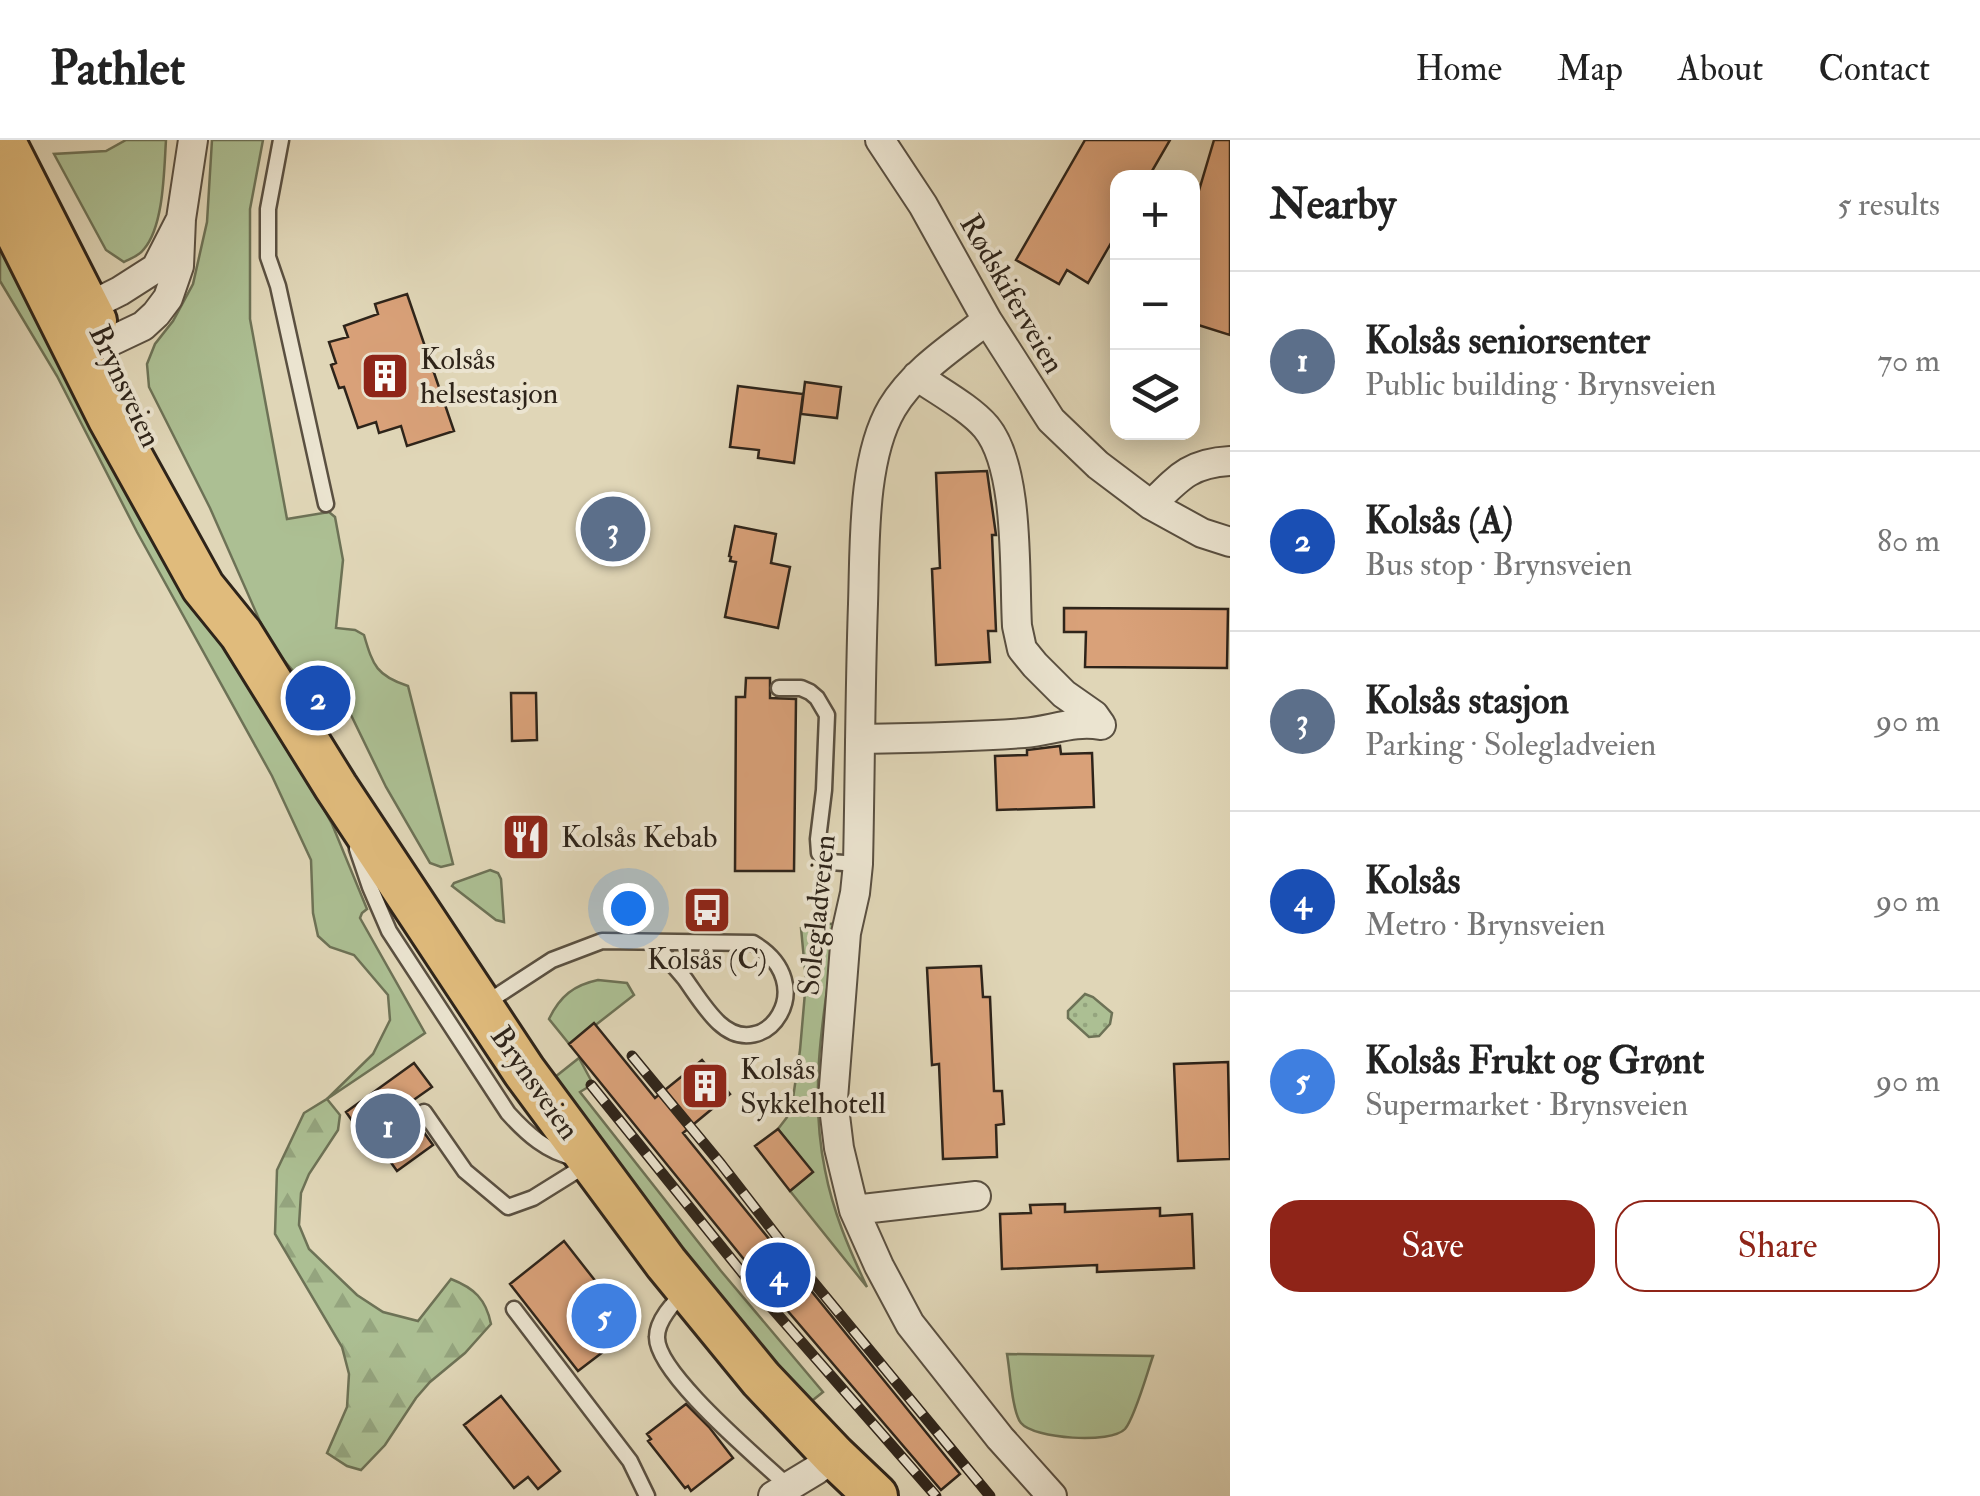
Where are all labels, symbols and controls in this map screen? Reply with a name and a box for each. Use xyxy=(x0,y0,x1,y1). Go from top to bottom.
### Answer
text: Pathlet xyxy=(50,39,185,99)
text: Home xyxy=(1415,47,1502,91)
text: Map xyxy=(1557,47,1623,91)
text: About xyxy=(1678,47,1763,91)
text: Contact xyxy=(1818,47,1930,91)
map controls xyxy=(1110,170,1200,440)
button: + xyxy=(1110,170,1200,260)
text: Nearby xyxy=(1270,179,1396,231)
text: 5 results xyxy=(1837,185,1940,225)
street label: Rødskiferveien xyxy=(952,208,1072,380)
button: − xyxy=(1110,260,1200,350)
text: Kolsås seniorsenter xyxy=(1365,317,1650,365)
street label: Brynsveien xyxy=(81,319,169,453)
place label: Kolsås helsestasjon xyxy=(420,341,558,412)
text: 1 xyxy=(1297,341,1308,381)
text: 70 m xyxy=(1877,341,1940,381)
building icon: Kolsås helsestasjon xyxy=(359,350,411,402)
button: layers xyxy=(1110,350,1200,440)
text: Public building · Brynsveien xyxy=(1365,365,1716,405)
pin: 3 xyxy=(580,492,646,566)
text: Kolsås (A) xyxy=(1365,497,1513,545)
text: 2 xyxy=(1294,521,1311,561)
text: 80 m xyxy=(1877,521,1940,561)
text: Bus stop · Brynsveien xyxy=(1365,545,1632,585)
pin: 2 xyxy=(286,660,350,736)
text: Kolsås stasjon xyxy=(1365,677,1569,725)
text: 3 xyxy=(1296,701,1309,741)
text: 90 m xyxy=(1876,701,1940,741)
text: Parking · Solegladveien xyxy=(1365,725,1656,765)
restaurant icon: Kolsås Kebab xyxy=(500,811,552,863)
place label: Kolsås Kebab xyxy=(561,819,718,856)
street label: Solegladveien xyxy=(790,833,844,997)
text: Kolsås xyxy=(1365,857,1460,905)
text: 4 xyxy=(1294,881,1311,921)
text: 90 m xyxy=(1876,881,1940,921)
your location xyxy=(603,883,654,934)
bus stop icon: Kolsås (C) xyxy=(681,884,733,936)
text: Metro · Brynsveien xyxy=(1365,905,1606,945)
place label: Kolsås (C) xyxy=(647,941,767,978)
street label: Brynsveien xyxy=(482,1019,588,1147)
text: Kolsås Frukt og Grønt xyxy=(1365,1037,1704,1085)
place label: Kolsås Sykkelhotell xyxy=(740,1051,886,1122)
building icon: Kolsås Sykkelhotell xyxy=(679,1060,731,1112)
text: 5 xyxy=(1295,1061,1310,1101)
text: 90 m xyxy=(1876,1061,1940,1101)
text: Supermarket · Brynsveien xyxy=(1365,1085,1688,1125)
pin: 1 xyxy=(356,1088,420,1164)
button: Save xyxy=(1270,1200,1595,1292)
button: Share xyxy=(1615,1200,1940,1292)
pin: 4 xyxy=(746,1238,810,1312)
pin: 5 xyxy=(572,1278,636,1354)

